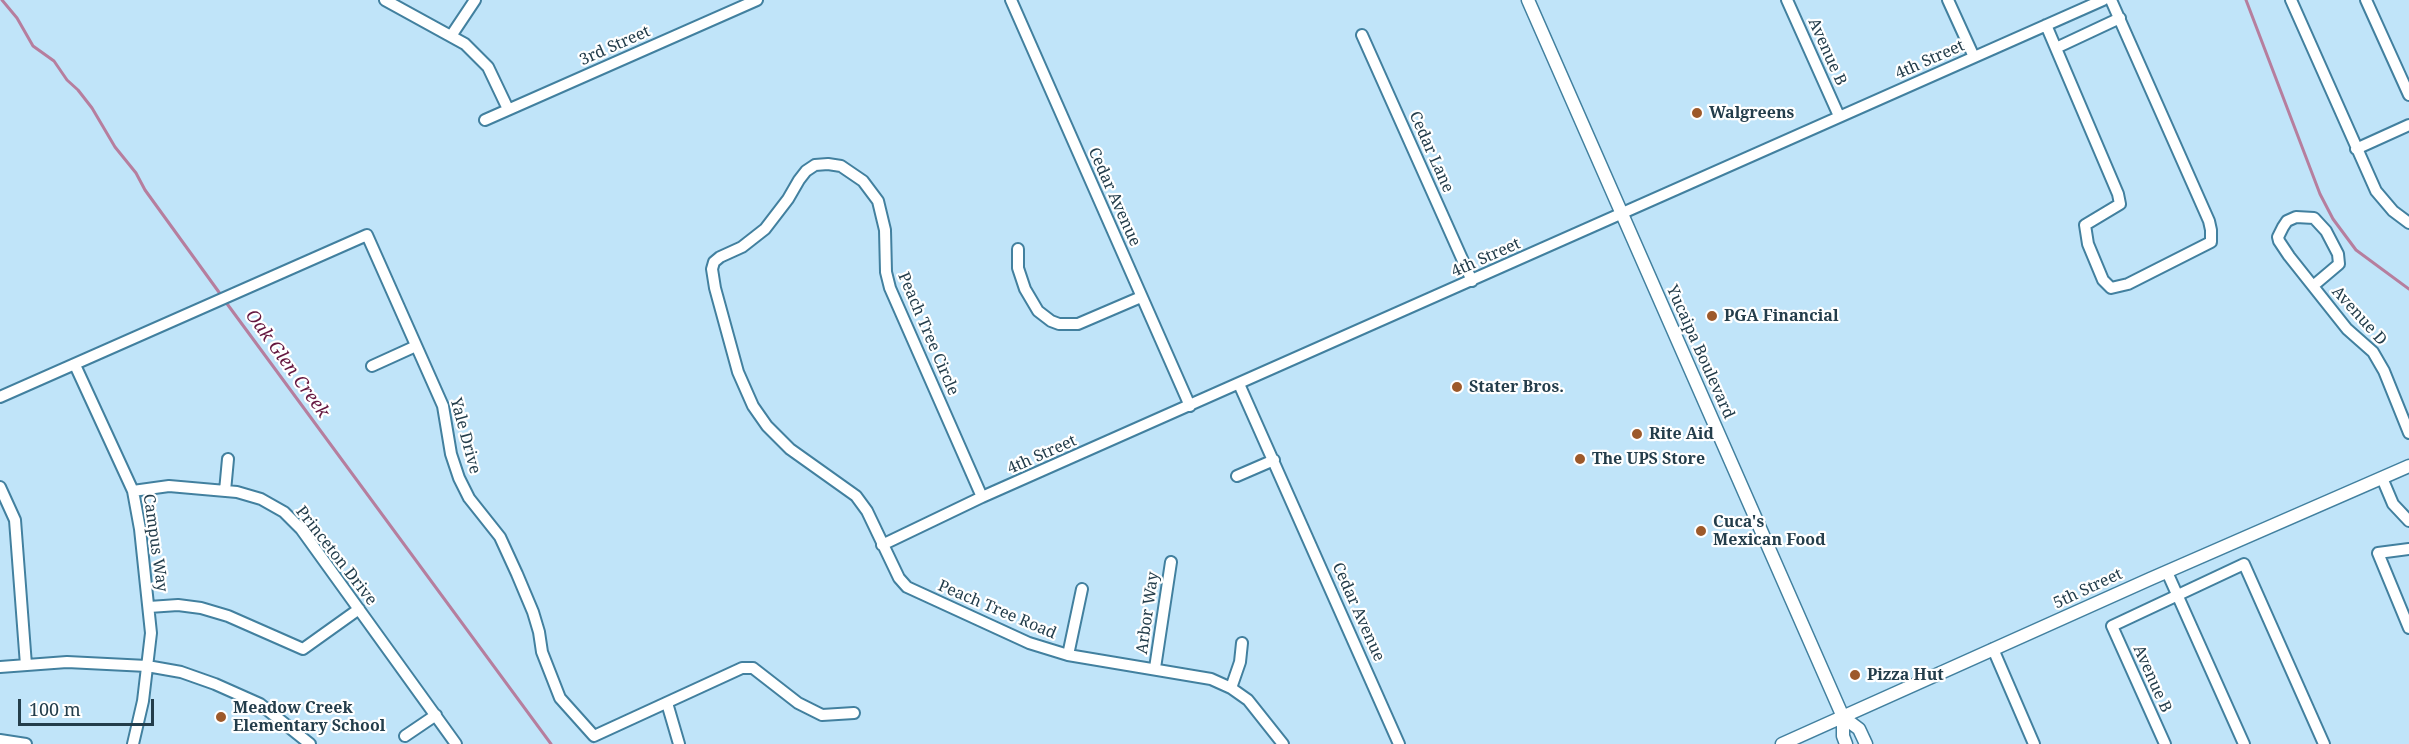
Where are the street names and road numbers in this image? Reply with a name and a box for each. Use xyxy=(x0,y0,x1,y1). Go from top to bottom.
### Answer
street label: Avenue B xyxy=(1804,15,1850,89)
street label: 3rd Street xyxy=(577,22,653,70)
street label: 4th Street xyxy=(1893,36,1967,84)
street label: Cedar Lane xyxy=(1405,108,1457,196)
street label: Cedar Avenue xyxy=(1084,145,1144,249)
street label: 4th Street xyxy=(1449,234,1523,282)
street label: Peach Tree Circle xyxy=(893,270,963,398)
street label: Yucaipa Boulevard xyxy=(1662,282,1738,422)
street label: Avenue D xyxy=(2327,282,2391,350)
street label: Yale Drive xyxy=(446,396,484,476)
street label: 4th Street xyxy=(1005,431,1079,479)
street label: Campus Way xyxy=(139,493,171,593)
street label: Princeton Drive xyxy=(291,503,381,609)
street label: Cedar Avenue xyxy=(1328,560,1388,664)
street label: 5th Street xyxy=(2051,565,2125,613)
street label: Arbor Way xyxy=(1133,571,1163,655)
street label: Peach Tree Road xyxy=(935,576,1059,644)
street label: Avenue B xyxy=(2129,642,2175,716)

